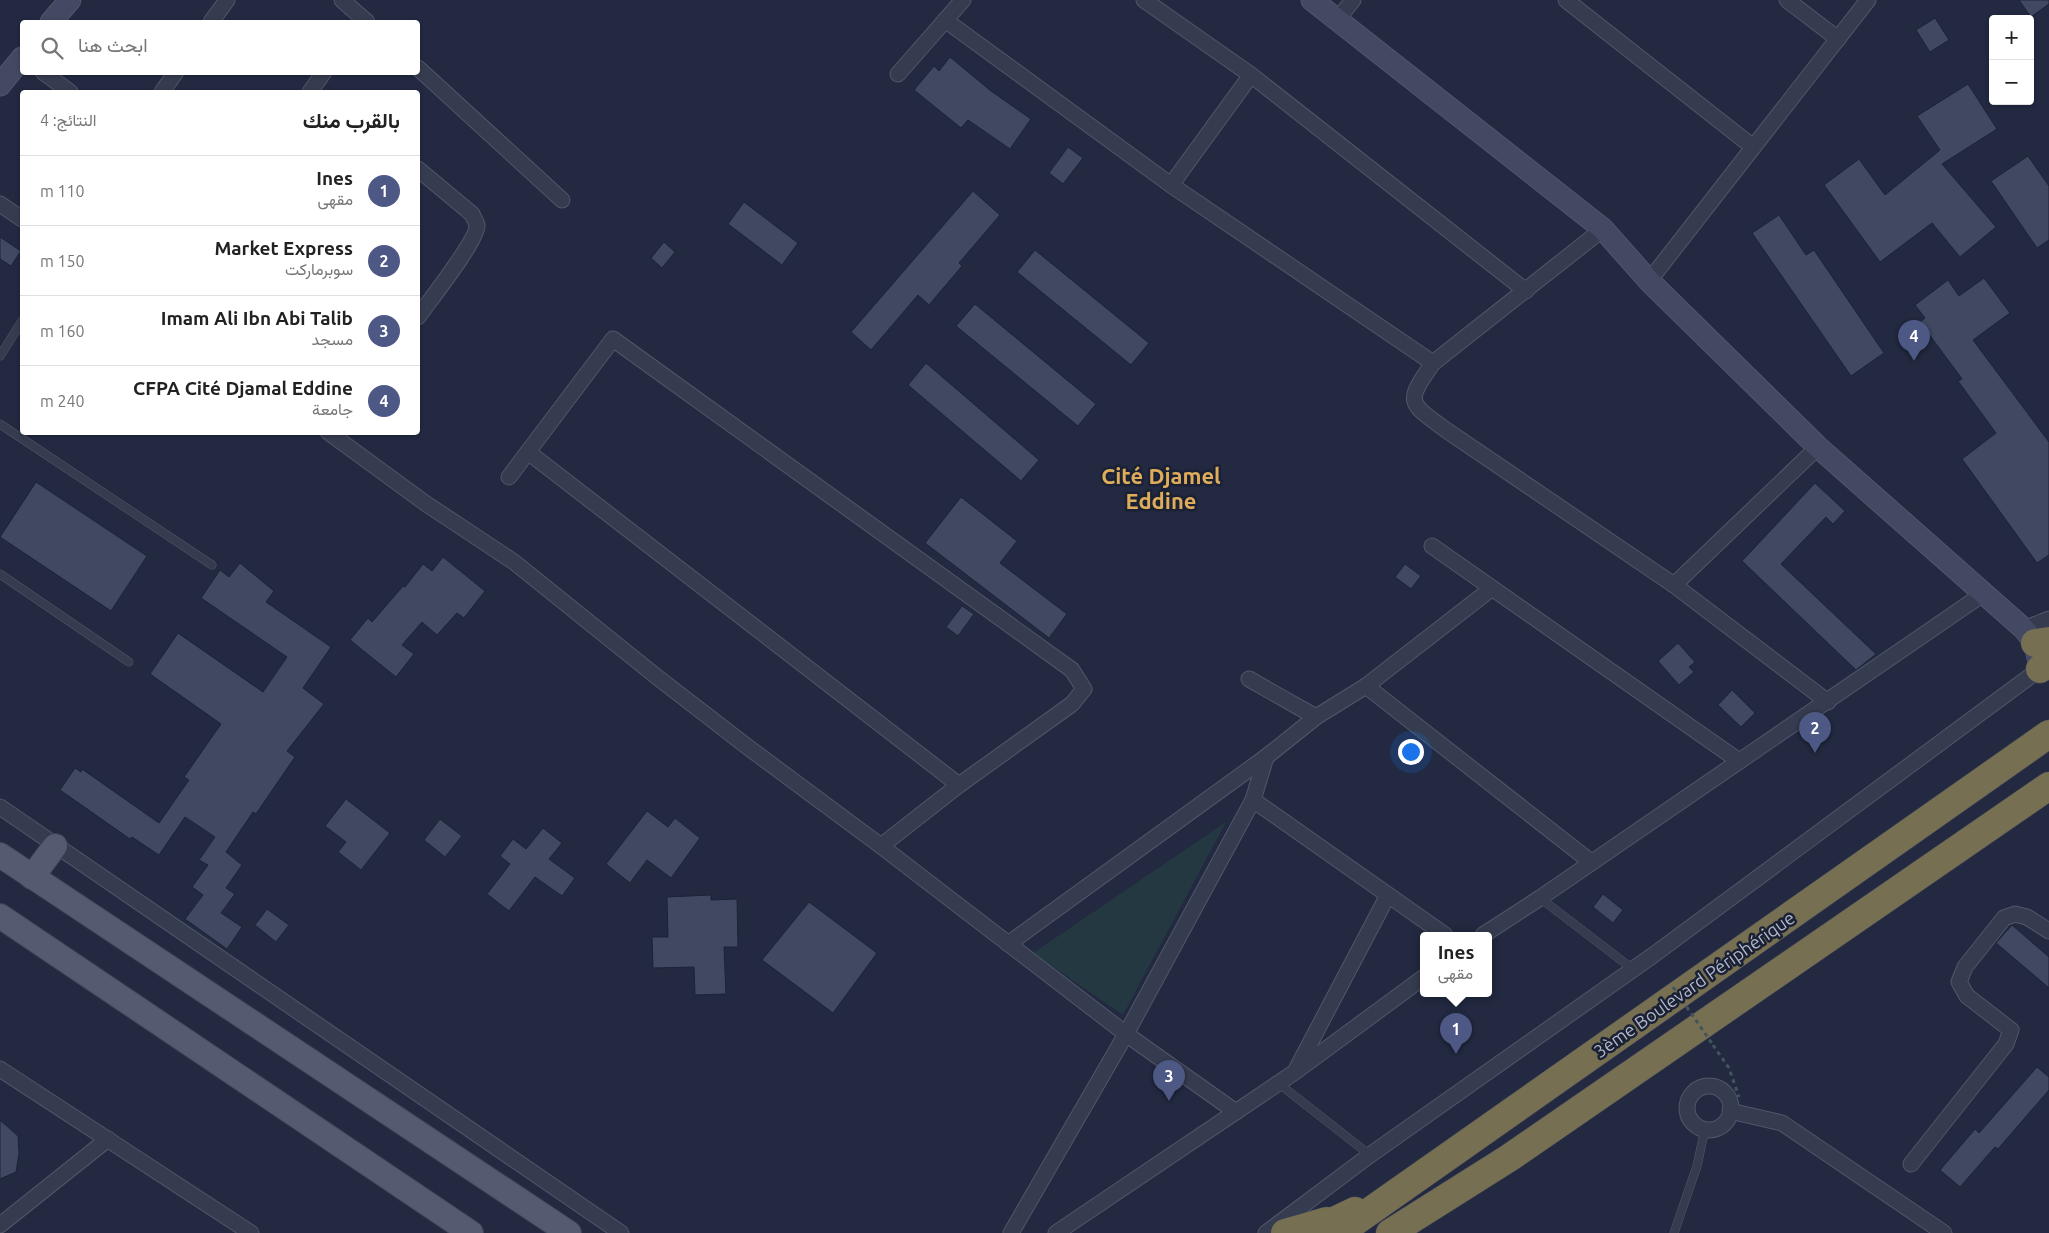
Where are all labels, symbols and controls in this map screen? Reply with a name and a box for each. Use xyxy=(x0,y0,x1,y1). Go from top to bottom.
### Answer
map controls xyxy=(1989,15,2034,105)
button: + xyxy=(1989,15,2034,60)
search box xyxy=(20,20,420,75)
icon: search xyxy=(38,34,66,62)
text: ابحث هنا xyxy=(78,34,148,56)
button: − xyxy=(1989,60,2034,105)
text: بالقرب منك xyxy=(303,108,400,132)
text: النتائج: 4 xyxy=(40,111,97,129)
text: Ines xyxy=(316,167,353,189)
text: 110 m xyxy=(40,182,85,200)
text: 1 xyxy=(379,182,389,200)
text: مقهى xyxy=(318,190,353,208)
text: Market Express xyxy=(214,237,353,259)
text: 150 m xyxy=(40,252,85,270)
text: 2 xyxy=(379,252,389,270)
text: سوبرماركت xyxy=(285,260,353,278)
text: Imam Ali Ibn Abi Talib xyxy=(161,307,353,329)
pin: 4 xyxy=(1898,320,1930,361)
text: 160 m xyxy=(40,322,85,340)
text: 3 xyxy=(379,322,389,340)
text: مسجد xyxy=(312,330,353,348)
text: CFPA Cité Djamal Eddine xyxy=(133,377,353,399)
text: 240 m xyxy=(40,392,85,410)
text: 4 xyxy=(379,392,389,410)
text: جامعة xyxy=(312,400,353,418)
district label: Cité Djamel Eddine xyxy=(1101,463,1221,513)
pin: 2 xyxy=(1799,712,1831,753)
your location xyxy=(1398,739,1424,765)
street label: 3ème Boulevard Périphérique xyxy=(1590,907,1798,1061)
popup xyxy=(1420,932,1492,997)
text: Ines xyxy=(1438,941,1474,963)
text: مقهى xyxy=(1438,964,1473,982)
pin: 1 xyxy=(1440,1013,1472,1054)
pin: 3 xyxy=(1153,1060,1185,1101)

